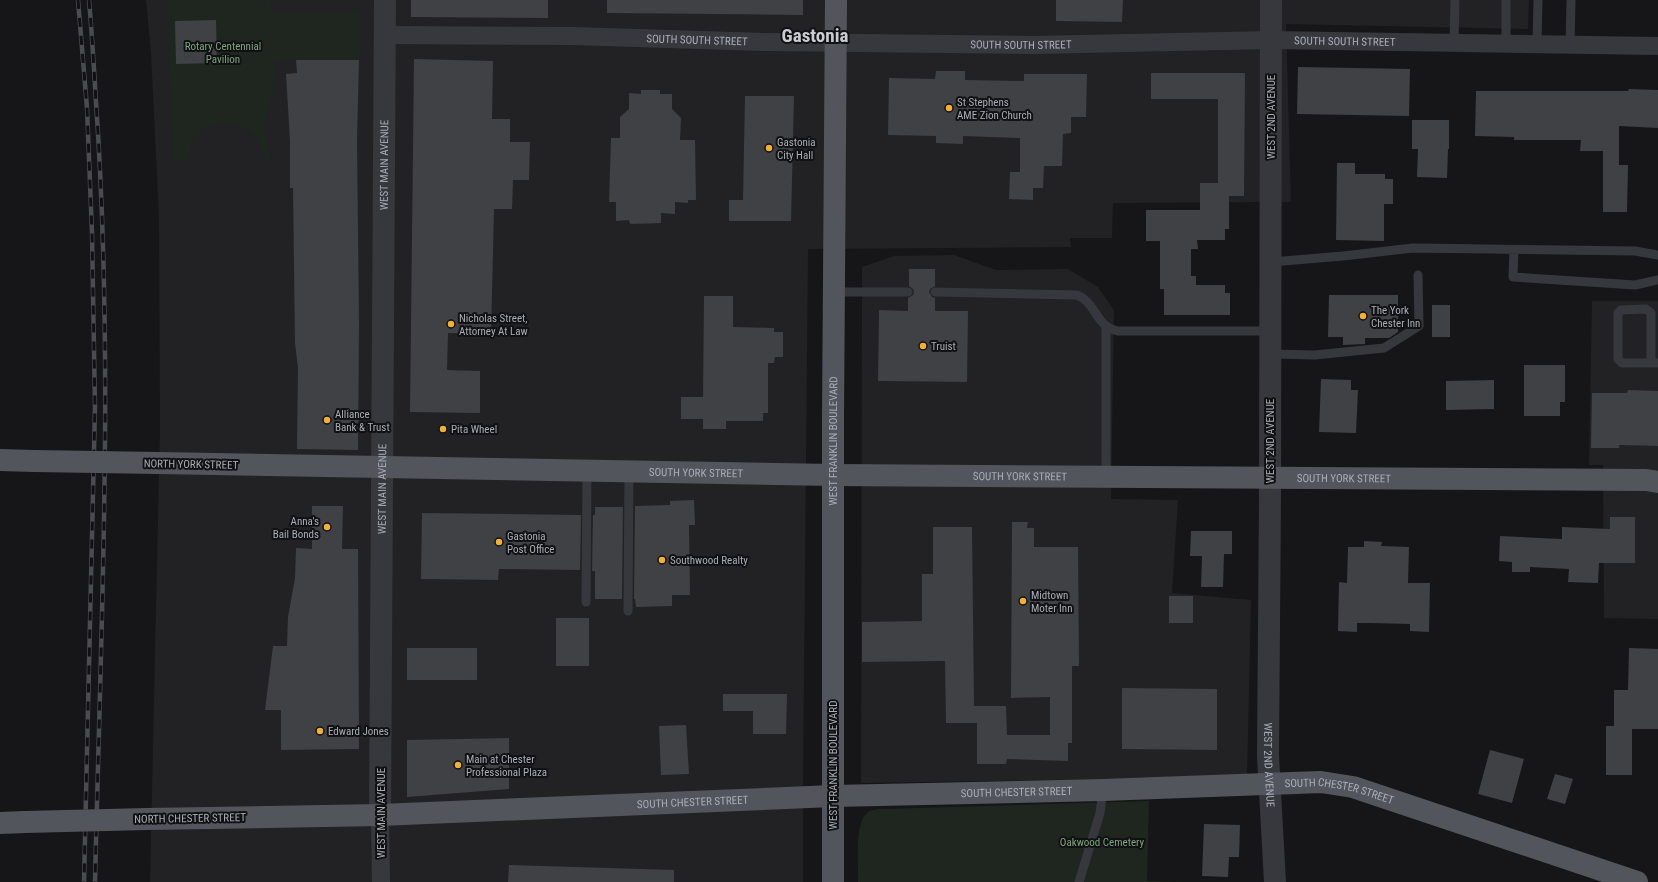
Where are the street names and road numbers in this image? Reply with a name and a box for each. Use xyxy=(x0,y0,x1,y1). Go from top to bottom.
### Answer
street label: SOUTH SOUTH STREET xyxy=(646,32,748,48)
street label: SOUTH SOUTH STREET xyxy=(1294,34,1396,49)
street label: SOUTH SOUTH STREET xyxy=(970,38,1072,52)
street label: WEST 2ND AVENUE xyxy=(1265,74,1278,159)
street label: WEST MAIN AVENUE xyxy=(378,119,391,210)
street label: WEST FRANKLIN BOULEVARD xyxy=(827,376,840,506)
street label: WEST 2ND AVENUE xyxy=(1264,398,1277,483)
street label: WEST MAIN AVENUE xyxy=(376,443,389,534)
street label: NORTH YORK STREET xyxy=(144,457,239,472)
street label: SOUTH YORK STREET xyxy=(649,466,743,480)
street label: SOUTH YORK STREET xyxy=(973,470,1067,483)
street label: SOUTH YORK STREET xyxy=(1297,472,1391,485)
street label: WEST FRANKLIN BOULEVARD xyxy=(827,701,840,829)
street label: WEST 2ND AVENUE xyxy=(1261,723,1277,808)
street label: WEST MAIN AVENUE xyxy=(375,767,388,858)
street label: SOUTH CHESTER STREET xyxy=(1284,776,1396,807)
street label: SOUTH CHESTER STREET xyxy=(961,785,1073,800)
street label: SOUTH CHESTER STREET xyxy=(637,794,749,811)
street label: NORTH CHESTER STREET xyxy=(134,811,246,826)

